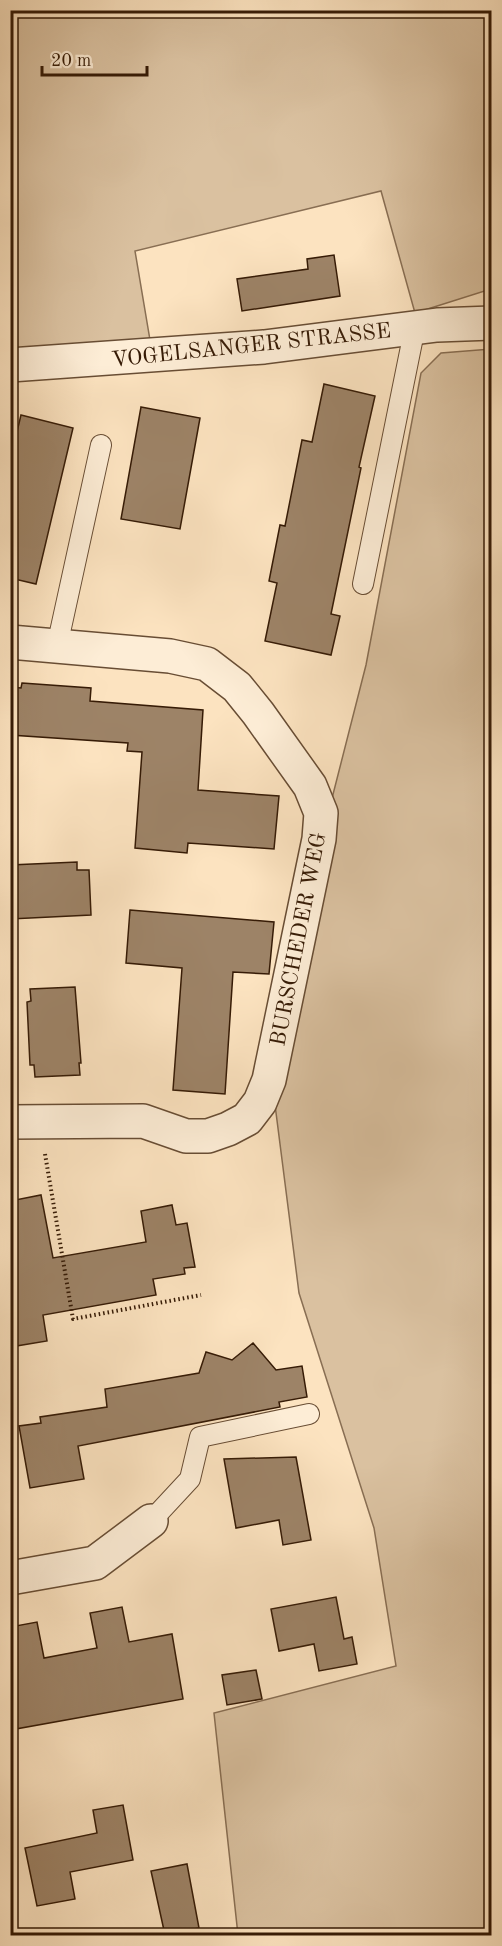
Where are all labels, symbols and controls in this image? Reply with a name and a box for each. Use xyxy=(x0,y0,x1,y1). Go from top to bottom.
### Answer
scale bar xyxy=(42,39,147,77)
text: 20 m xyxy=(51,52,91,70)
street label: VOGELSANGER STRASSE xyxy=(110,320,392,372)
street label: BURSCHEDER WEG xyxy=(267,830,331,1048)

